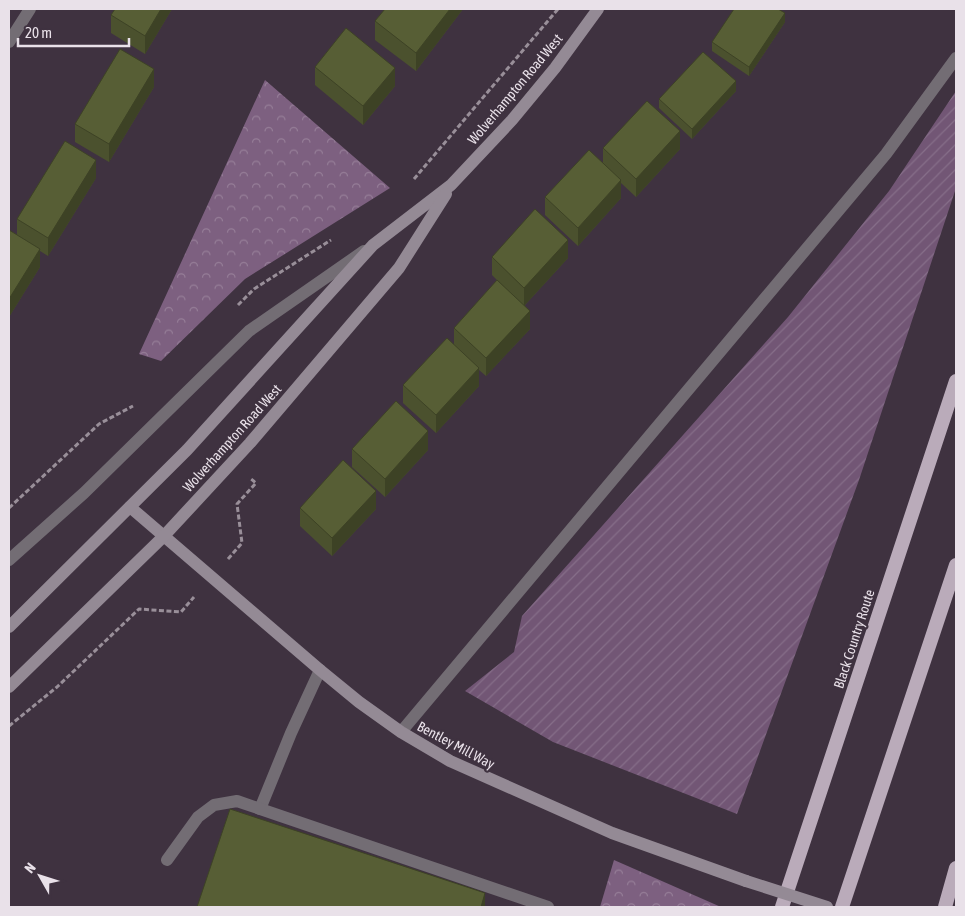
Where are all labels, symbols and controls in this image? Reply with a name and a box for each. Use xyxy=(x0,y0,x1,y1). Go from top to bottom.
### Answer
scale bar xyxy=(18,15,129,47)
text: 20 m xyxy=(25,24,52,41)
street label: Wolverhampton Road West xyxy=(464,31,566,147)
street label: Wolverhampton Road West xyxy=(180,381,284,495)
street label: Black Country Route xyxy=(830,588,878,690)
street label: Bentley Mill Way xyxy=(415,718,498,772)
north arrow xyxy=(15,851,65,901)
text: N xyxy=(21,860,39,876)

